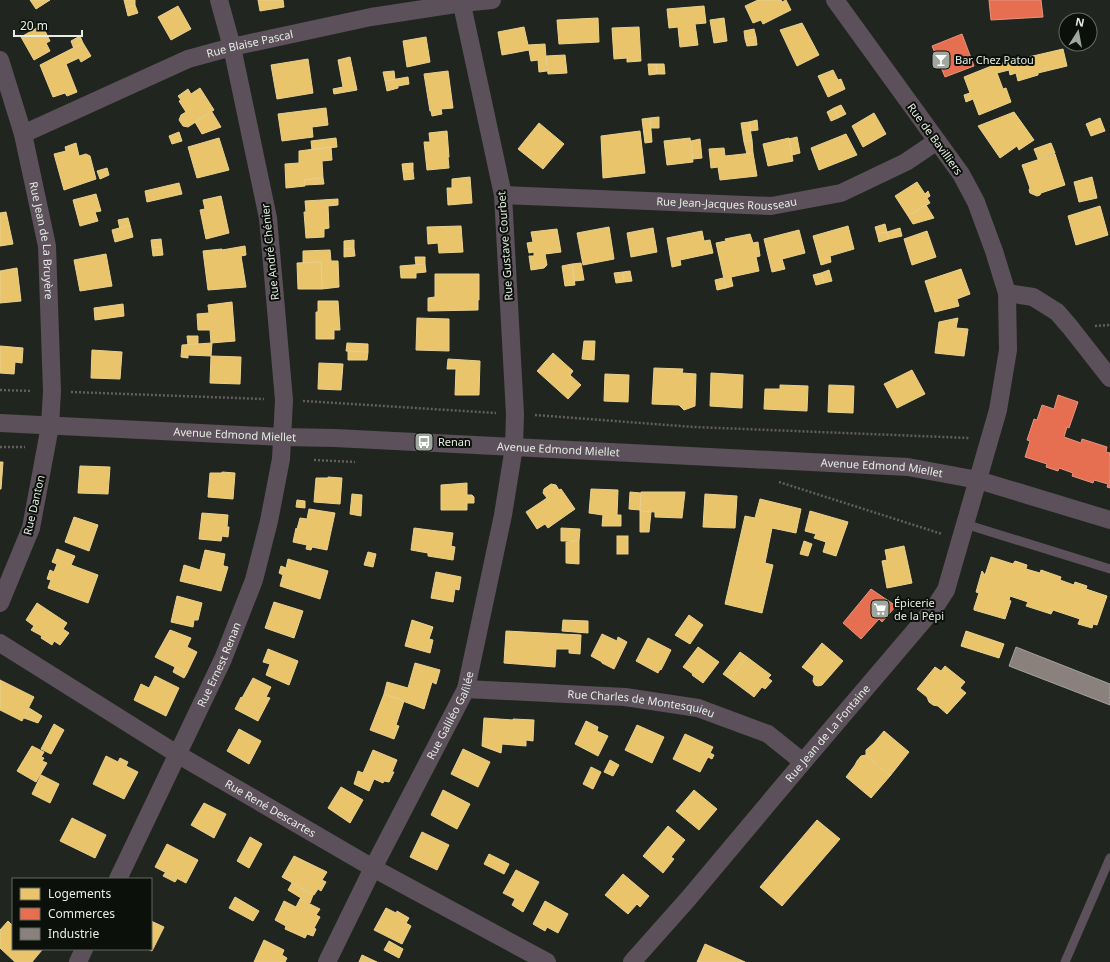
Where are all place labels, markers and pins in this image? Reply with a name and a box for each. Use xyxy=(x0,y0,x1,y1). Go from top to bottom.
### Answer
bar icon: Bar Chez Patou xyxy=(930,49,952,71)
place label: Bar Chez Patou xyxy=(955,52,1034,67)
bus stop icon: Renan xyxy=(413,431,435,453)
place label: Renan xyxy=(438,434,471,449)
place label: Épicerie de la Pépi xyxy=(894,595,944,623)
supermarket icon: Épicerie de la Pépi xyxy=(869,598,891,620)

